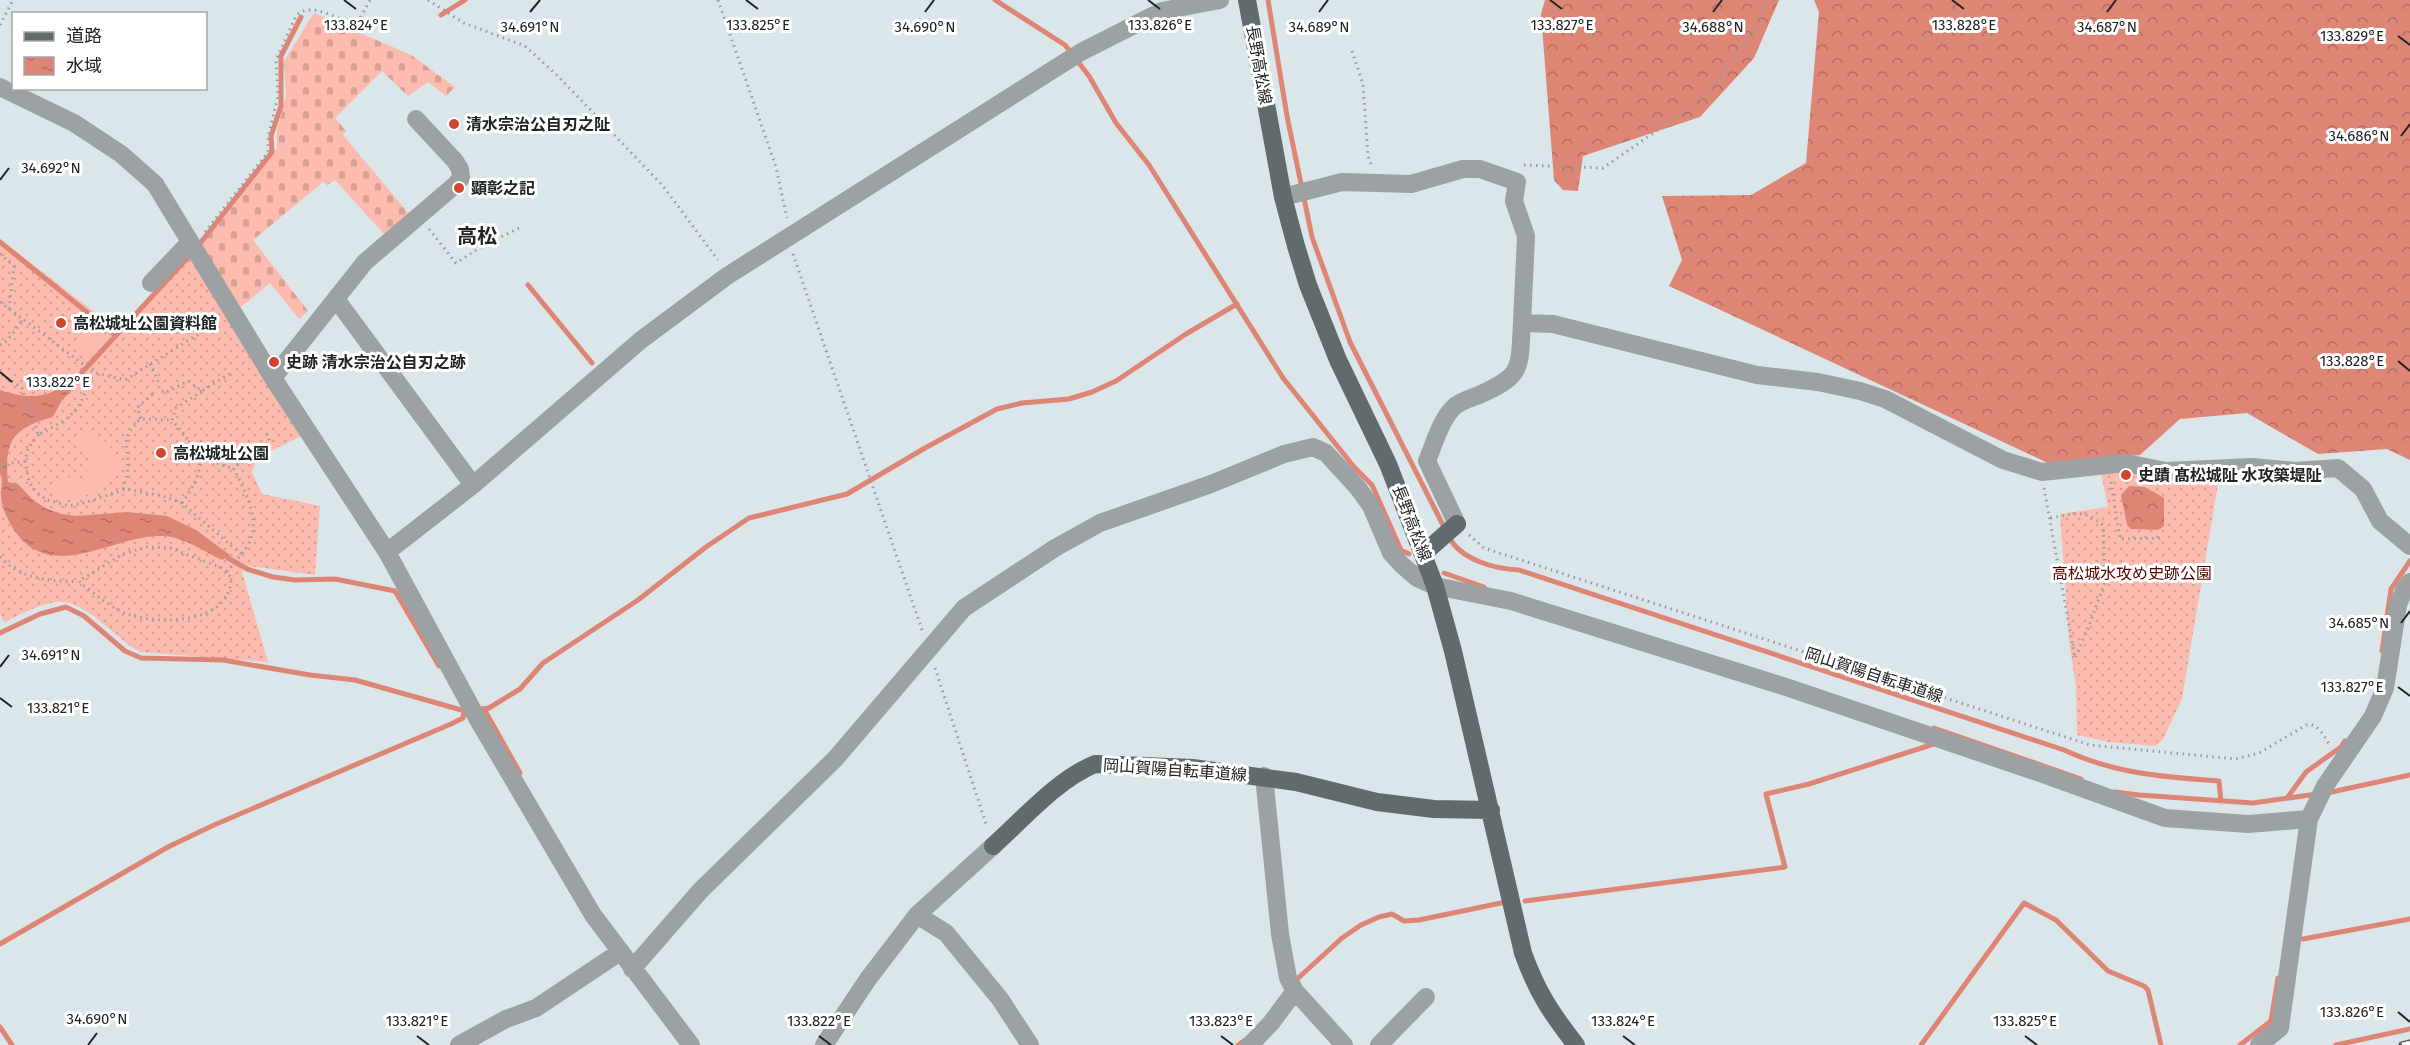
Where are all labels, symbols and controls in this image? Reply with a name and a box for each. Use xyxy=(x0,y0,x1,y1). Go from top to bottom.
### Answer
legend xyxy=(12,12,207,90)
text: 133.824°E xyxy=(324,16,388,34)
text: 133.825°E xyxy=(726,16,790,34)
text: 133.826°E xyxy=(1128,16,1192,34)
text: 133.827°E xyxy=(1530,16,1594,34)
text: 133.828°E xyxy=(1932,16,1996,34)
text: 34.691°N xyxy=(501,18,559,36)
text: 34.690°N xyxy=(895,18,955,36)
text: 34.689°N xyxy=(1289,18,1349,36)
text: 34.688°N xyxy=(1682,18,1744,36)
text: 34.687°N xyxy=(2077,18,2137,36)
street label: 長野高松線 xyxy=(1243,24,1275,106)
text: 道路 xyxy=(66,25,102,47)
text: 133.829°E xyxy=(2320,27,2384,45)
text: 水域 xyxy=(66,55,102,77)
place label: 清水宗治公自刃之阯 xyxy=(466,115,610,134)
marker: 清水宗治公自刃之阯 xyxy=(447,117,461,131)
text: 34.686°N xyxy=(2328,127,2390,145)
text: 34.692°N xyxy=(21,159,81,177)
place label: 顕彰之記 xyxy=(471,179,535,198)
marker: 顕彰之記 xyxy=(452,181,466,195)
district label: 高松 xyxy=(457,224,497,248)
place label: 高松城址公園資料館 xyxy=(73,314,217,333)
marker: 高松城址公園資料館 xyxy=(54,316,68,330)
text: 133.828°E xyxy=(2320,352,2384,370)
place label: 史跡 清水宗治公自刃之跡 xyxy=(286,353,466,372)
marker: 史跡 清水宗治公自刃之跡 xyxy=(267,355,281,369)
text: 133.822°E xyxy=(26,373,90,391)
place label: 高松城址公園 xyxy=(173,444,269,463)
marker: 高松城址公園 xyxy=(154,446,168,460)
place label: 史蹟 髙松城阯 水攻築堤阯 xyxy=(2138,466,2322,485)
marker: 史蹟 髙松城阯 水攻築堤阯 xyxy=(2119,468,2133,482)
street label: 長野高松線 xyxy=(1389,482,1435,564)
park label: 高松城水攻め史跡公園 xyxy=(2052,564,2212,583)
text: 34.685°N xyxy=(2329,614,2389,632)
street label: 岡山賀陽自転車道線 xyxy=(1803,644,1945,706)
text: 34.691°N xyxy=(22,646,80,664)
text: 133.827°E xyxy=(2320,678,2384,696)
text: 133.821°E xyxy=(27,699,89,717)
street label: 岡山賀陽自転車道線 xyxy=(1103,756,1247,784)
text: 133.826°E xyxy=(2320,1003,2384,1021)
text: 34.690°N xyxy=(67,1010,127,1028)
text: 133.821°E xyxy=(386,1012,448,1030)
text: 133.822°E xyxy=(787,1012,851,1030)
text: 133.823°E xyxy=(1189,1012,1253,1030)
text: 133.824°E xyxy=(1591,1012,1655,1030)
text: 133.825°E xyxy=(1993,1012,2057,1030)

